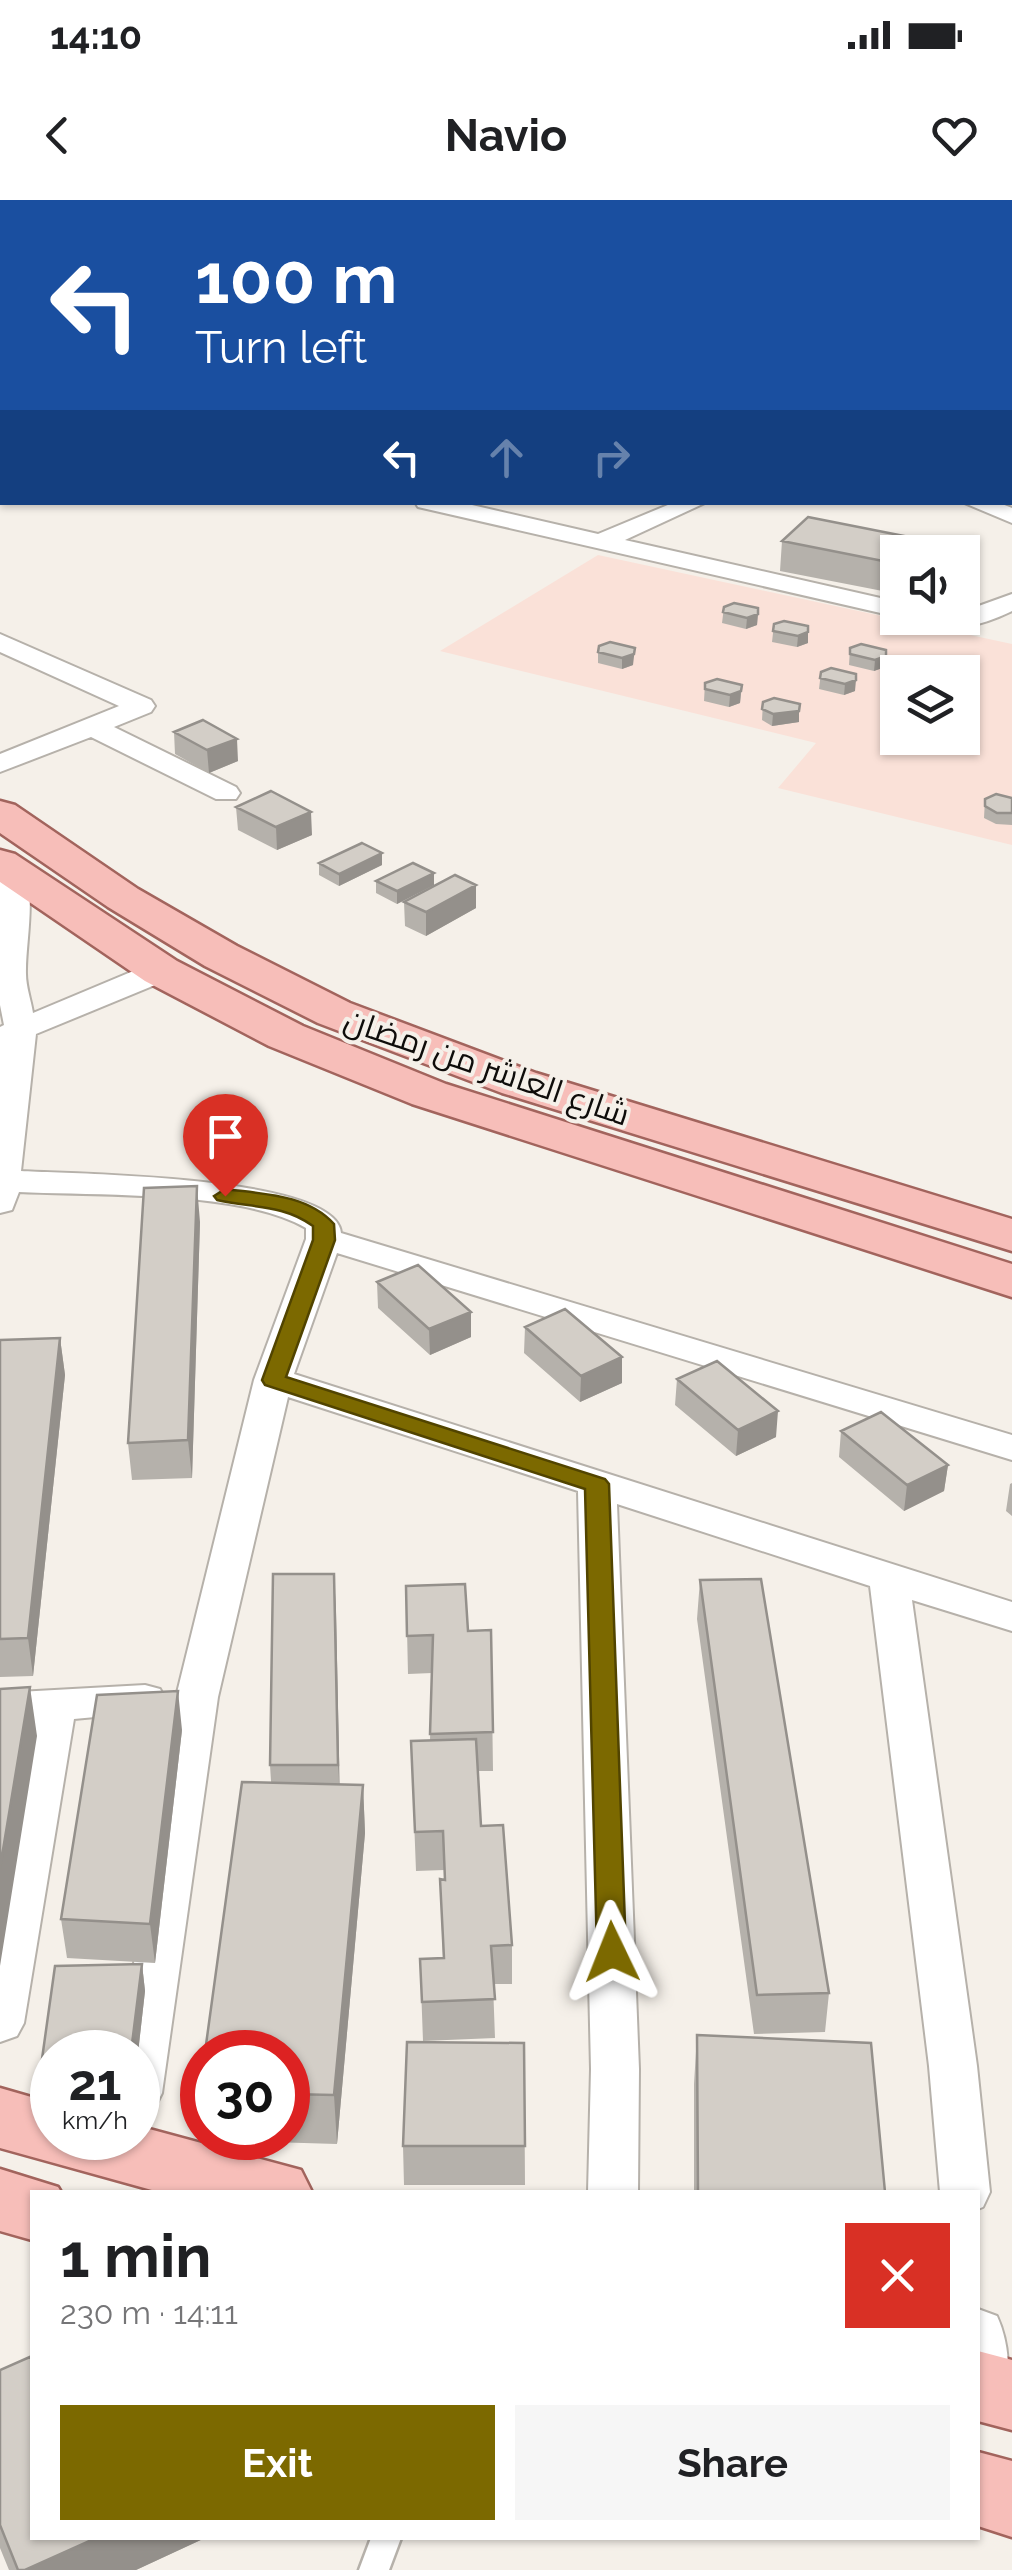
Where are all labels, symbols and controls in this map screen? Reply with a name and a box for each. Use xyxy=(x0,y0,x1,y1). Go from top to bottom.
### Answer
text: 14:10 xyxy=(50,13,142,58)
icon: back xyxy=(30,108,85,163)
icon: heart xyxy=(927,108,982,163)
text: Navio xyxy=(445,109,567,162)
text: 100 m xyxy=(195,237,398,319)
icon: left xyxy=(30,240,160,370)
text: Turn left xyxy=(195,321,367,374)
icon: left xyxy=(374,430,429,485)
icon: ahead xyxy=(479,430,534,485)
icon: right xyxy=(584,430,639,485)
map controls xyxy=(880,535,980,755)
button: sound xyxy=(880,535,980,635)
button: layers xyxy=(880,655,980,755)
street label: شارع العاشر من رمضان xyxy=(338,1000,635,1136)
pin xyxy=(183,1094,268,1197)
icon: arrive xyxy=(198,1109,253,1164)
position arrow xyxy=(560,1900,664,2004)
speed limit sign: 30 xyxy=(180,2030,310,2160)
text: 21 xyxy=(69,2053,121,2112)
text: km/h xyxy=(62,2105,128,2135)
text: 1 min xyxy=(60,2221,211,2291)
button: close xyxy=(845,2223,950,2328)
text: 230 m · 14:11 xyxy=(60,2294,238,2331)
button: Exit xyxy=(60,2405,495,2520)
button: Share xyxy=(515,2405,950,2520)

